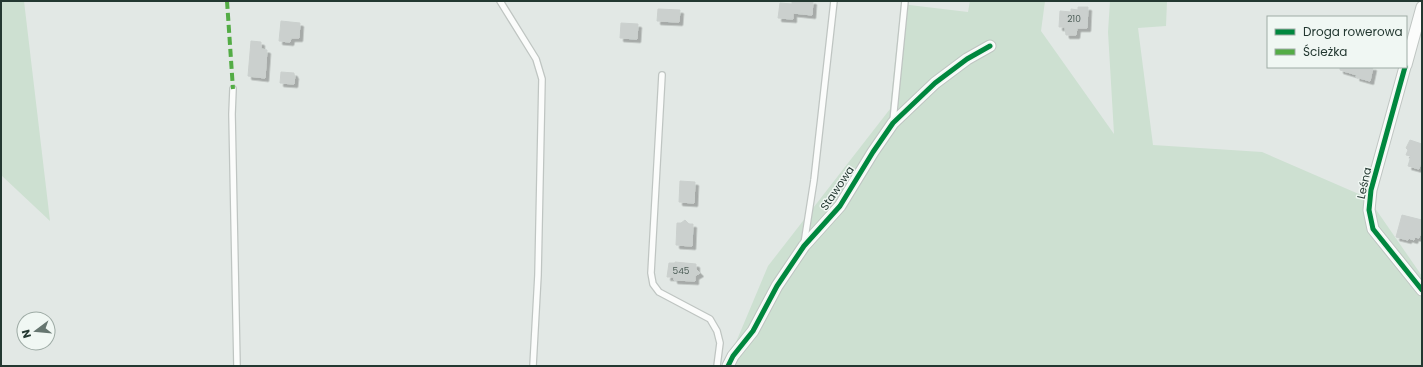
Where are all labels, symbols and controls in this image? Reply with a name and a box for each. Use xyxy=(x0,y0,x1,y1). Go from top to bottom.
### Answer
house number: 210 xyxy=(1067,13,1081,25)
legend xyxy=(1267,16,1407,68)
text: Droga rowerowa xyxy=(1303,23,1403,40)
text: Ścieżka xyxy=(1303,43,1347,60)
street label: Stawowa xyxy=(816,163,858,213)
street label: Leśna xyxy=(1353,166,1375,200)
house number: 545 xyxy=(673,265,690,277)
north arrow xyxy=(16,311,56,351)
text: N xyxy=(18,328,35,340)

